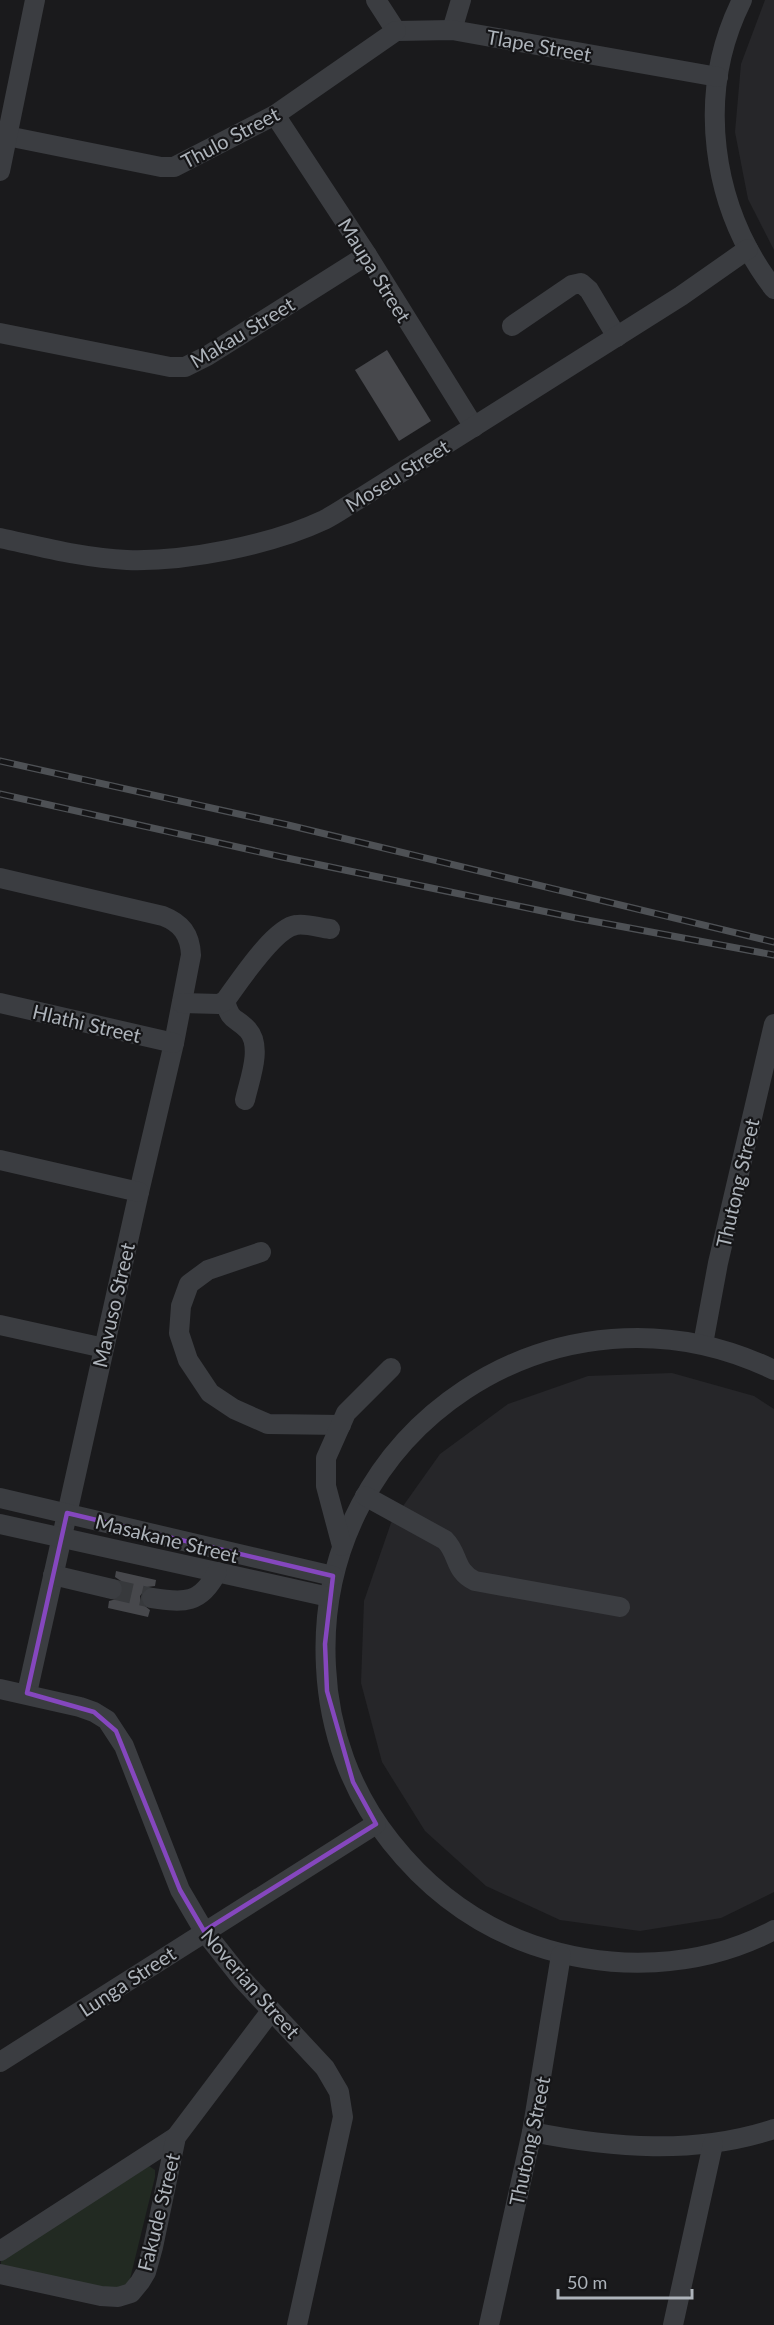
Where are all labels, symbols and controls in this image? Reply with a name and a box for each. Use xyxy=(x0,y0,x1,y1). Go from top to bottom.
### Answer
street label: Tlape Street xyxy=(485,24,593,66)
street label: Thulo Street xyxy=(177,101,283,173)
street label: Maupa Street xyxy=(333,213,417,327)
street label: Makau Street xyxy=(186,292,298,372)
street label: Moseu Street xyxy=(341,434,453,516)
street label: Hlathi Street xyxy=(30,999,144,1047)
street label: Thutong Street xyxy=(710,1116,764,1250)
street label: Mavuso Street xyxy=(87,1240,139,1370)
street label: Masakane Street xyxy=(93,1509,241,1567)
street label: Noverian Street xyxy=(197,1923,305,2043)
street label: Lunga Street xyxy=(74,1941,180,2021)
street label: Thutong Street xyxy=(504,2074,554,2208)
street label: Fakude Street xyxy=(132,2151,184,2273)
scale bar xyxy=(558,2262,692,2300)
text: 50 m xyxy=(567,2271,607,2293)

